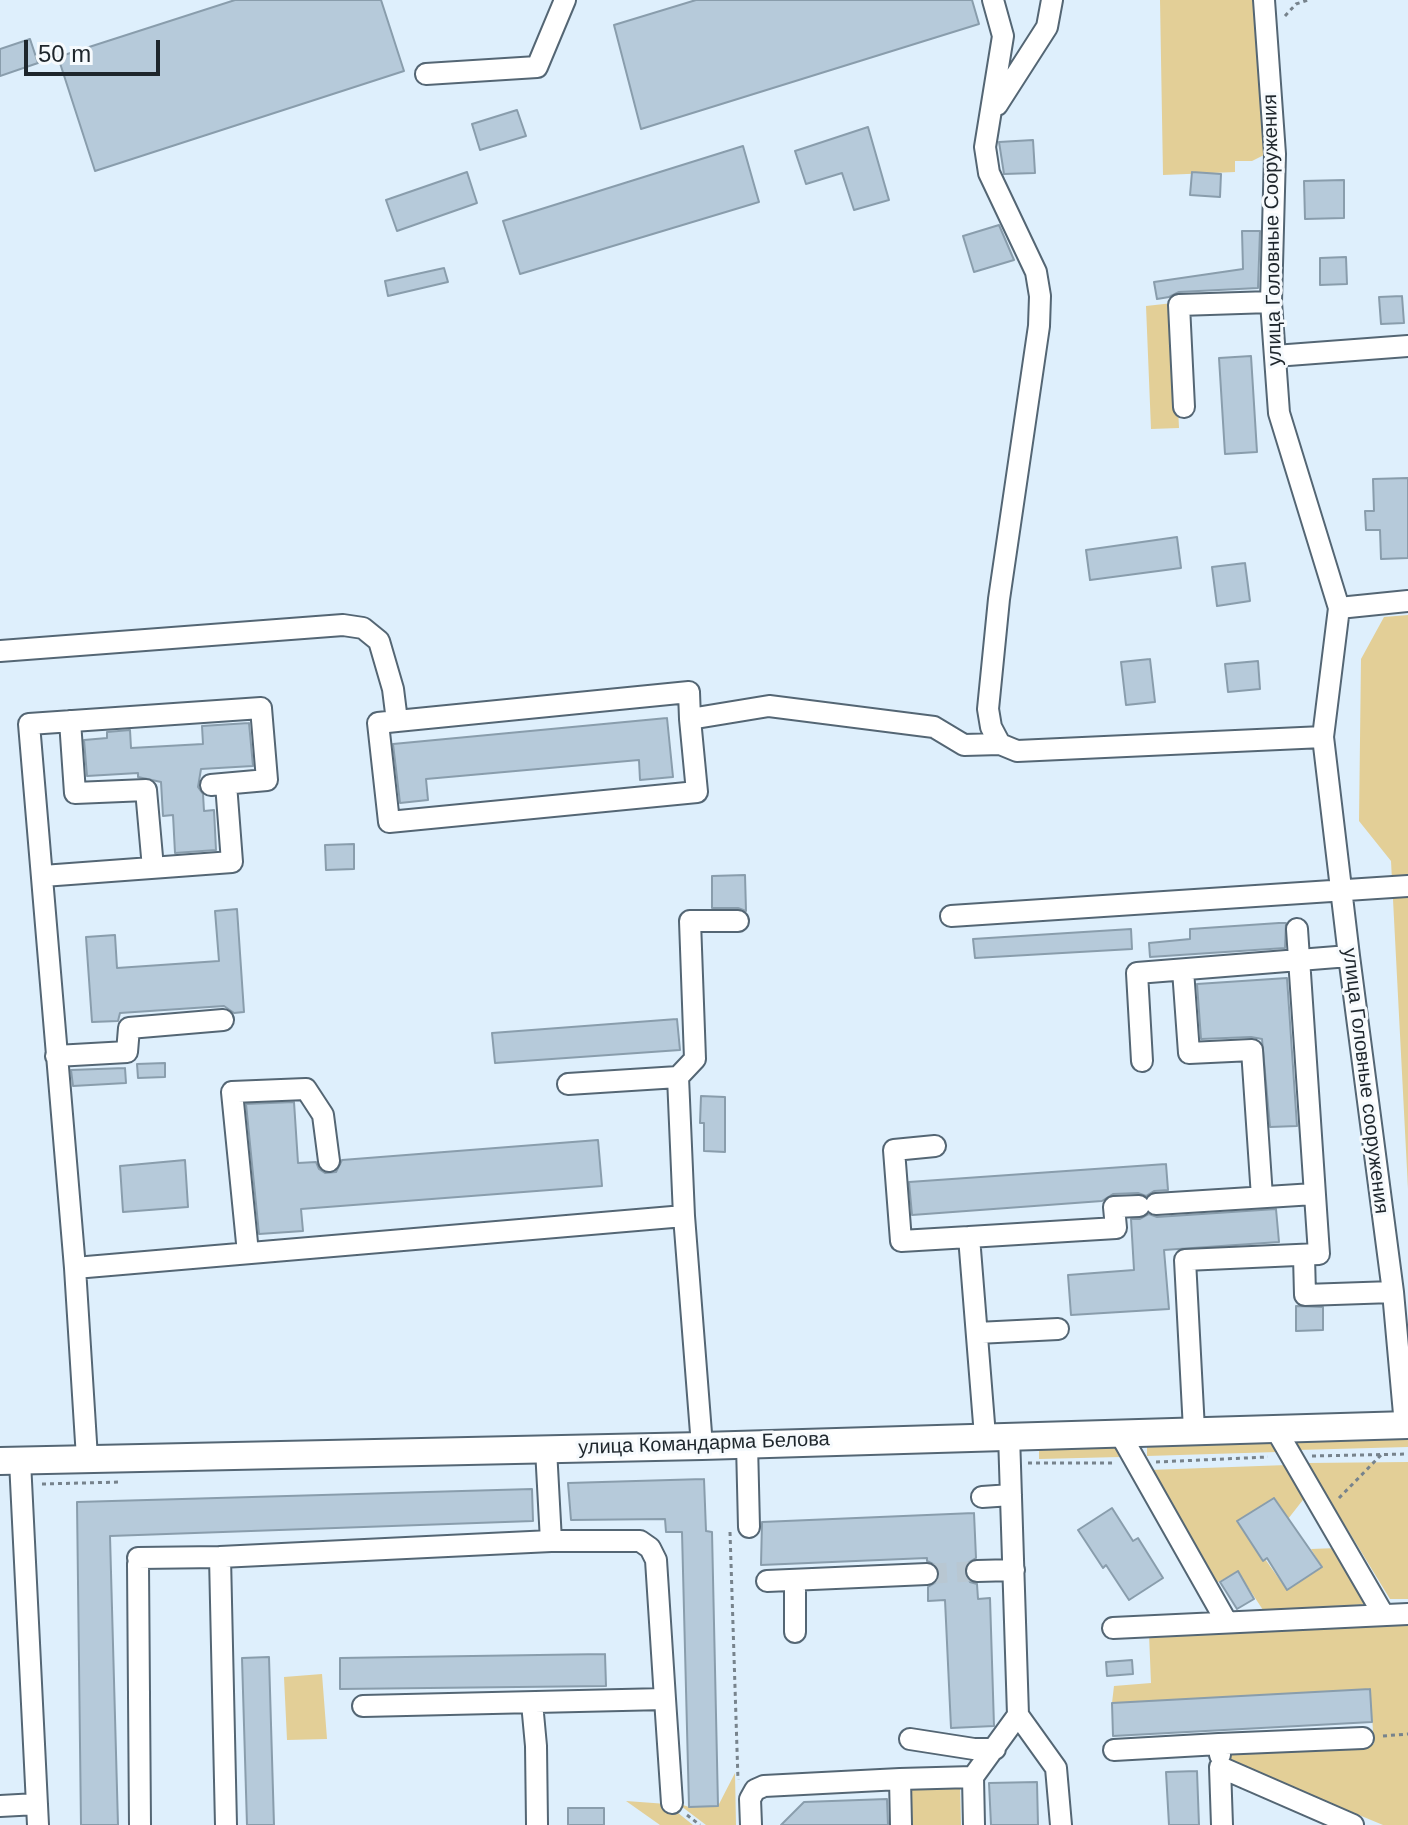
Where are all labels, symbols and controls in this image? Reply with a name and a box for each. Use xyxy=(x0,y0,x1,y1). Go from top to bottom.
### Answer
scale bar xyxy=(28,24,164,74)
text: 50 m xyxy=(38,40,91,67)
street label: улица Головные Сооружения xyxy=(1259,94,1287,366)
street label: улица Головные сооружения xyxy=(1337,947,1393,1215)
street label: улица Командарма Белова xyxy=(578,1428,830,1460)

